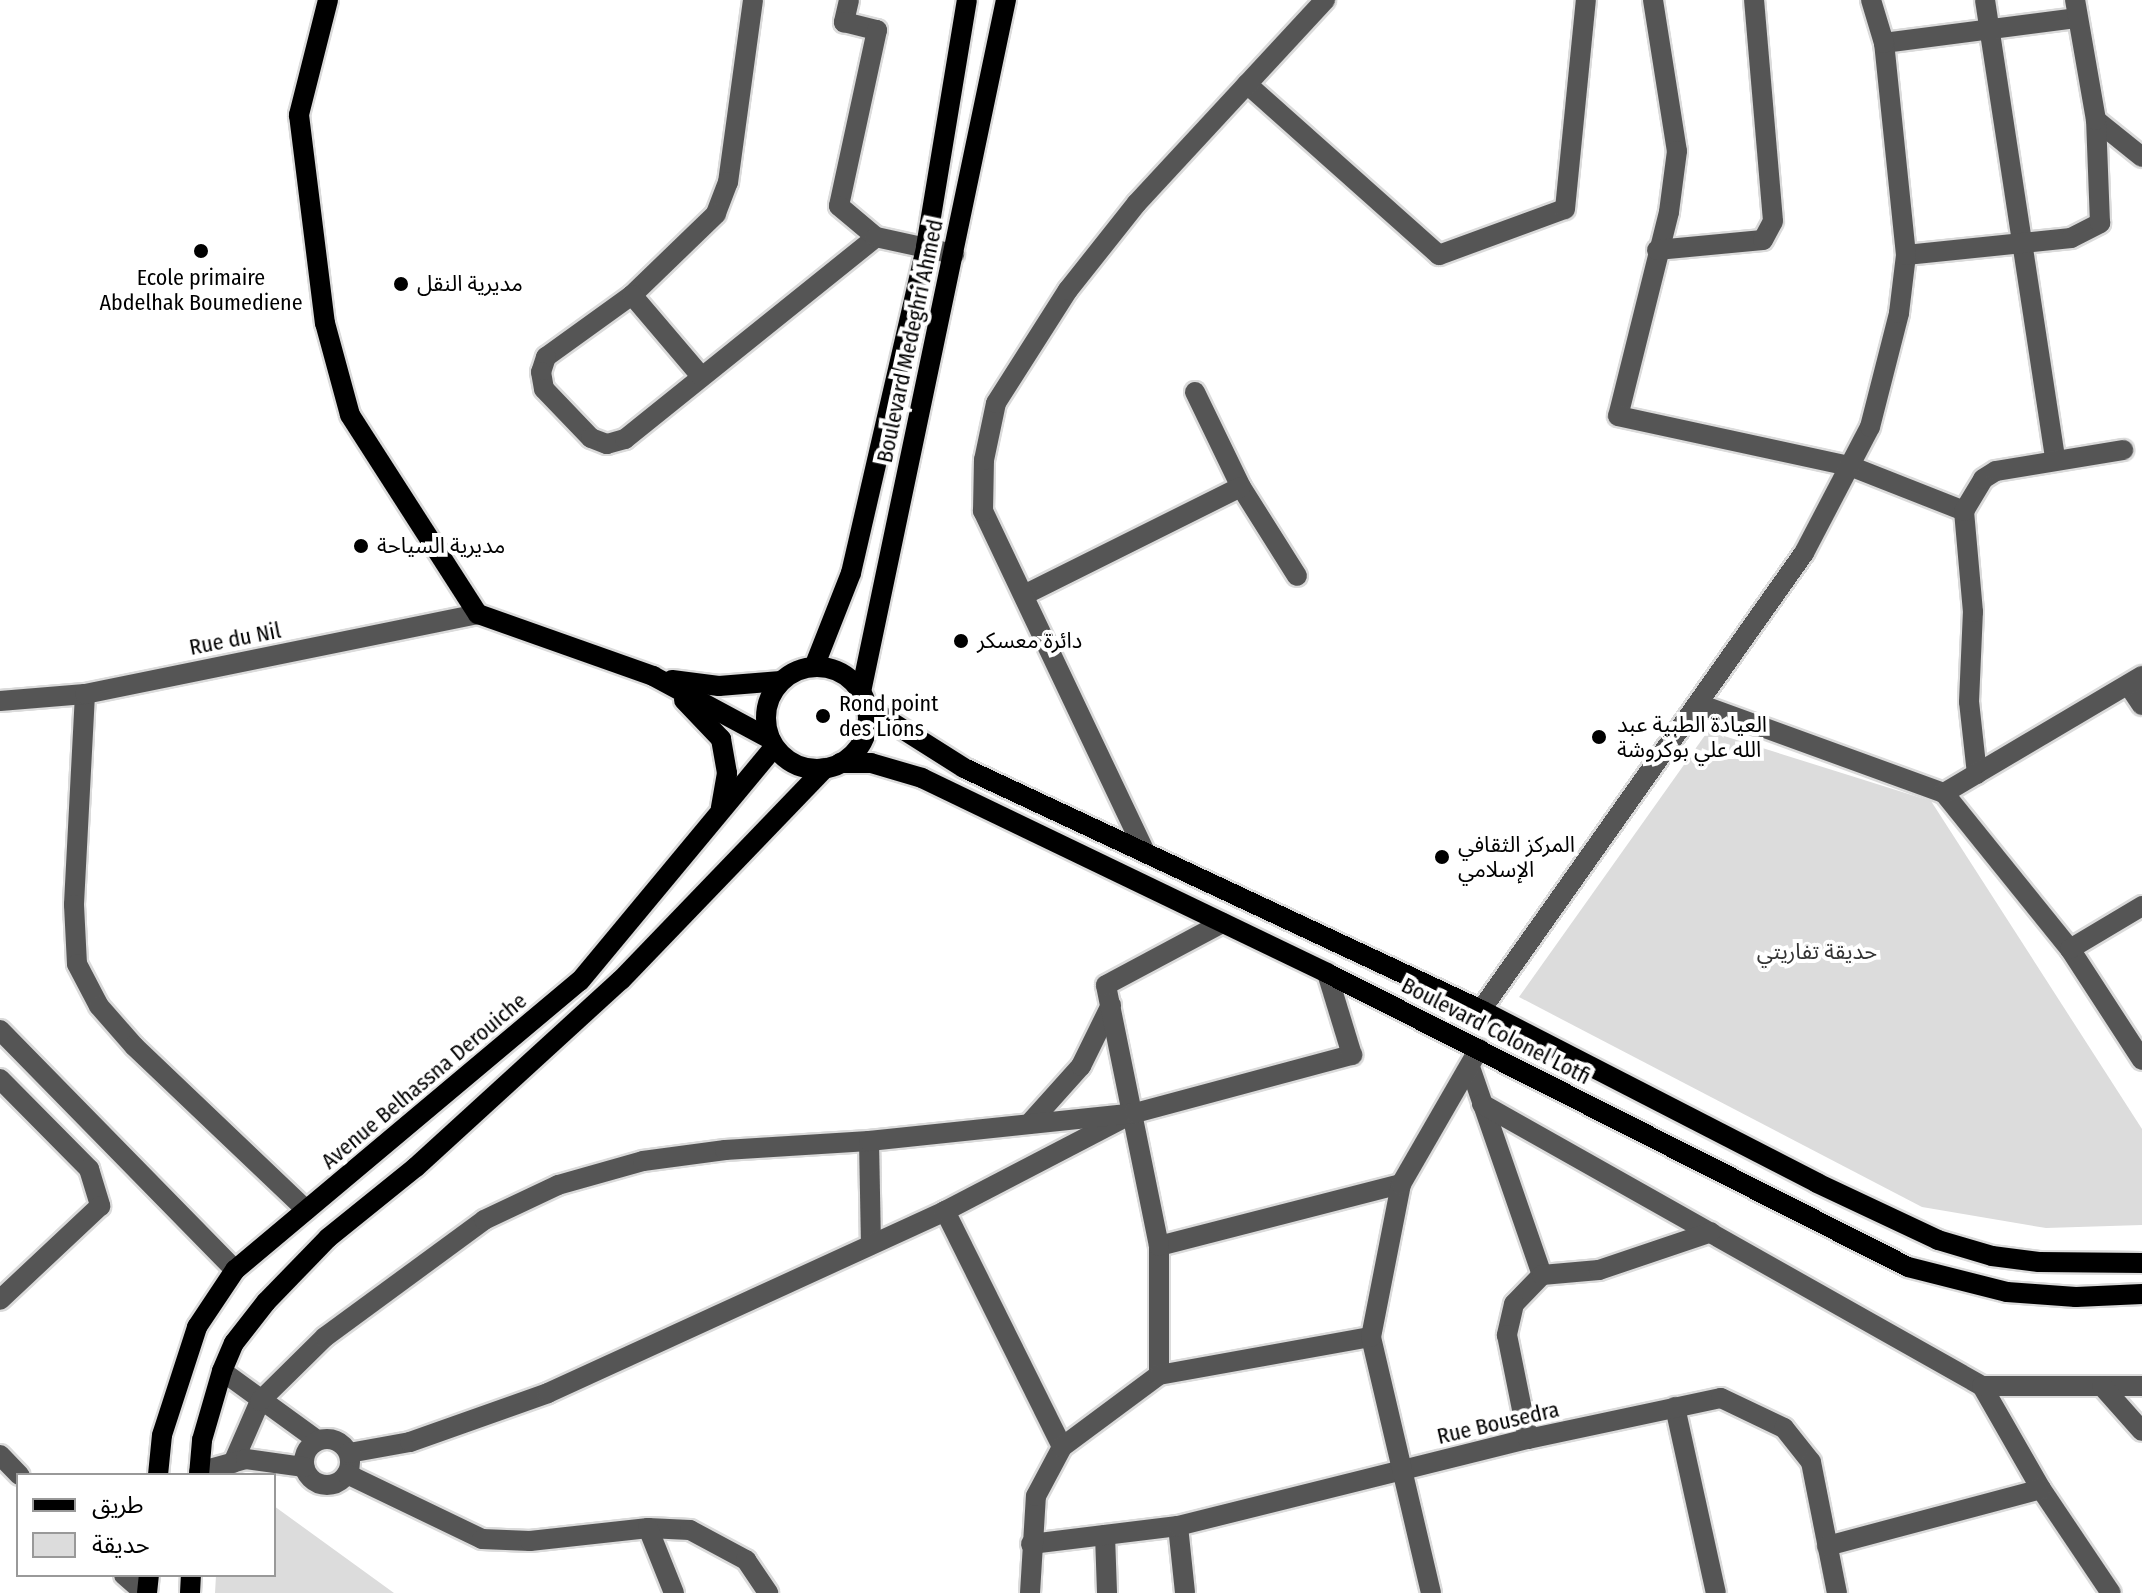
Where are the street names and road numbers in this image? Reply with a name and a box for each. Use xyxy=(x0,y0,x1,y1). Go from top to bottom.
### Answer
street label: Boulevard Medeghri Ahmed xyxy=(871,217,949,465)
street label: Rue du Nil xyxy=(187,617,283,661)
street label: Boulevard Colonel Lotfi xyxy=(1397,972,1595,1090)
street label: Avenue Belhassna Derouiche xyxy=(316,987,532,1175)
street label: Rue Bousedra xyxy=(1434,1396,1562,1450)

